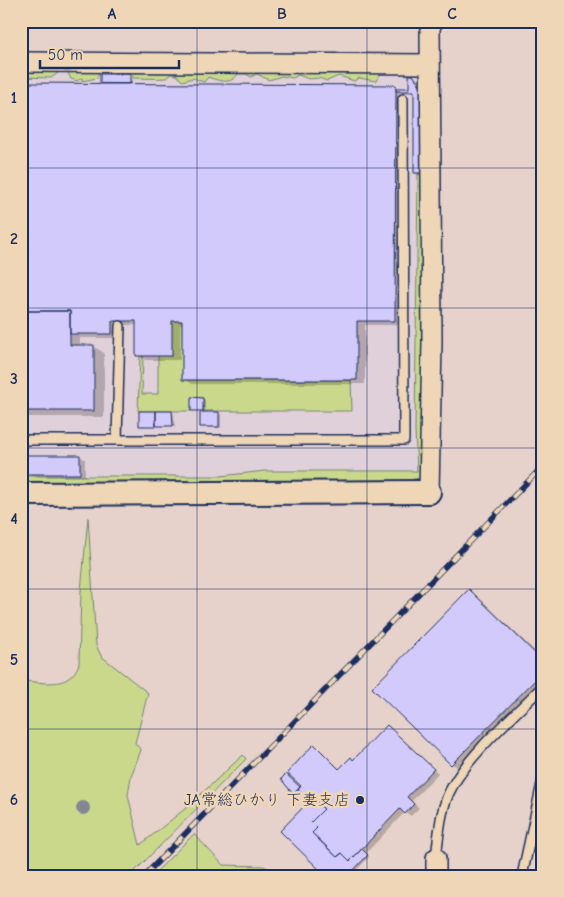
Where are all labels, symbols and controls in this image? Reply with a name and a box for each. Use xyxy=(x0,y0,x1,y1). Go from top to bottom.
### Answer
text: A xyxy=(108,5,117,23)
text: B xyxy=(277,5,287,23)
text: C xyxy=(447,5,457,23)
scale bar xyxy=(40,38,179,70)
text: 50 m xyxy=(48,46,83,64)
text: 1 xyxy=(11,89,17,107)
text: 2 xyxy=(10,230,18,248)
text: 3 xyxy=(10,370,18,388)
text: 4 xyxy=(10,510,18,528)
text: 5 xyxy=(10,651,18,669)
text: 6 xyxy=(10,791,18,809)
place label: JA常総ひかり 下妻支店 xyxy=(184,791,350,809)
marker: JA常総ひかり 下妻支店 xyxy=(354,794,366,806)

